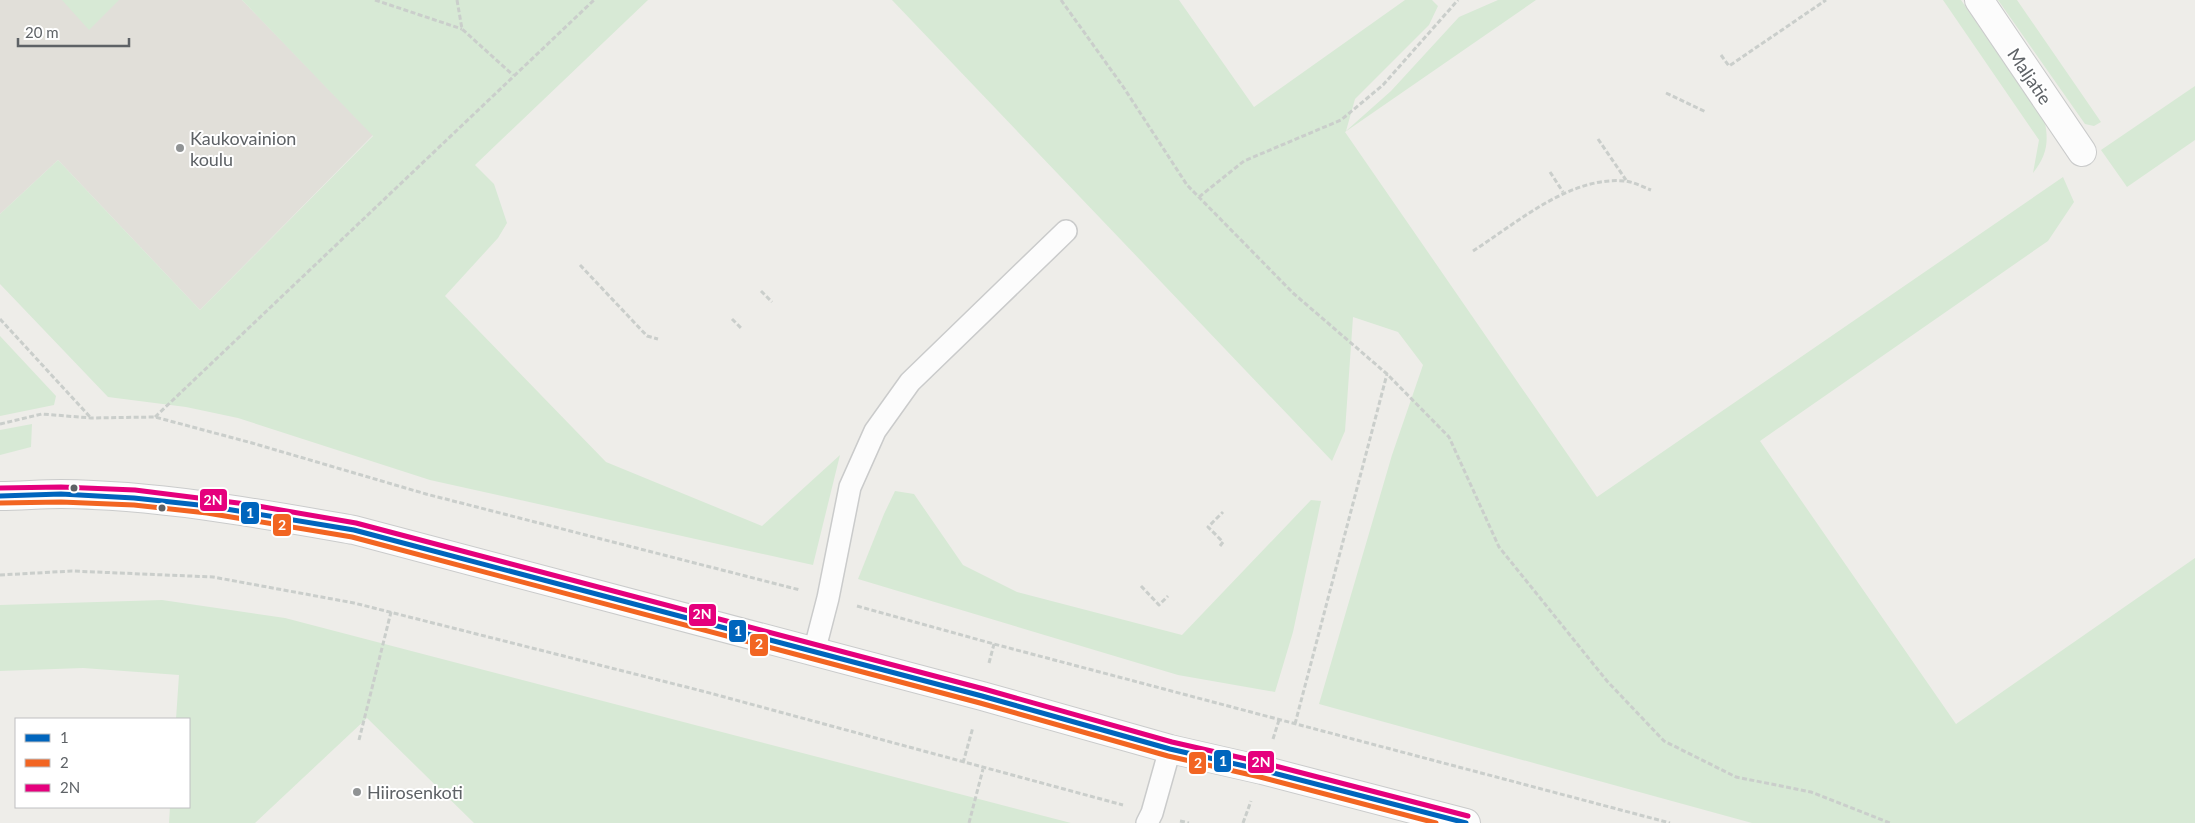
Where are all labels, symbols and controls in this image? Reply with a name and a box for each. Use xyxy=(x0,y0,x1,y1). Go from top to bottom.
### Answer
scale bar xyxy=(18,15,129,47)
text: 20 m xyxy=(25,23,59,41)
street label: Maljatie xyxy=(2003,44,2057,108)
place label: Kaukovainion koulu xyxy=(190,127,296,170)
marker: Kaukovainion koulu xyxy=(174,142,186,154)
unlabelled marker xyxy=(69,483,79,493)
line badge: 2N xyxy=(199,488,228,512)
text: 2N xyxy=(204,491,222,508)
line badge: 1 xyxy=(240,501,260,525)
unlabelled marker xyxy=(157,503,167,513)
text: 1 xyxy=(246,504,254,521)
line badge: 2 xyxy=(272,513,292,537)
text: 2 xyxy=(278,516,286,533)
line badge: 2N xyxy=(688,603,717,627)
text: 2N xyxy=(693,605,711,622)
line badge: 1 xyxy=(728,619,747,643)
text: 1 xyxy=(734,622,742,639)
line badge: 2 xyxy=(749,633,769,657)
text: 2 xyxy=(755,635,763,652)
legend xyxy=(15,718,190,808)
text: 1 xyxy=(60,728,69,746)
line badge: 1 xyxy=(1213,749,1232,773)
line badge: 2N xyxy=(1247,750,1275,774)
line badge: 2 xyxy=(1188,751,1207,775)
text: 1 xyxy=(1219,752,1227,769)
text: 2 xyxy=(60,753,69,771)
text: 2N xyxy=(1252,753,1270,770)
text: 2 xyxy=(1194,754,1202,771)
text: 2N xyxy=(60,778,80,796)
place label: Hiirosenkoti xyxy=(367,781,463,803)
marker: Hiirosenkoti xyxy=(351,786,363,798)

